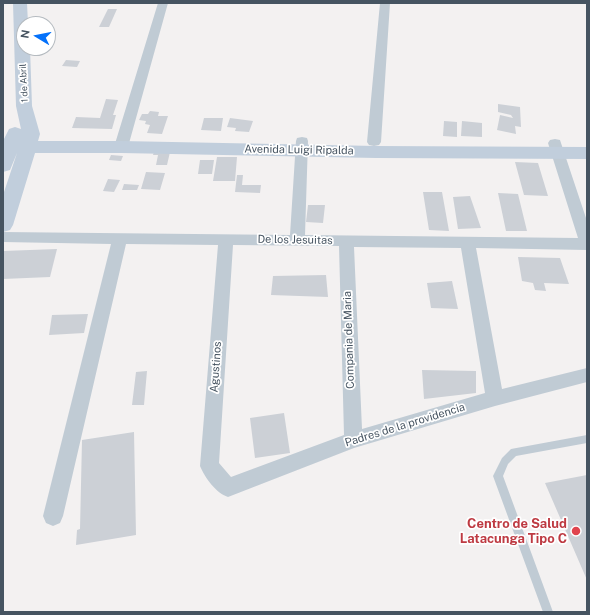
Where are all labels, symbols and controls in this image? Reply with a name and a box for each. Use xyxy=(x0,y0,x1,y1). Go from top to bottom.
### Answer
north arrow xyxy=(16,16,56,56)
text: N xyxy=(19,29,32,39)
street label: 1 de Abril xyxy=(18,63,30,103)
street label: Avenida Luigi Ripalda xyxy=(244,142,354,158)
street label: De los Jesuitas xyxy=(257,233,333,247)
street label: Compania de Maria xyxy=(341,291,357,389)
street label: Agustinos xyxy=(208,341,224,393)
street label: Padres de la providencia xyxy=(343,400,467,450)
place label: Centro de Salud Latacunga Tipo C xyxy=(460,516,567,547)
marker: Centro de Salud Latacunga Tipo C xyxy=(570,525,582,537)

